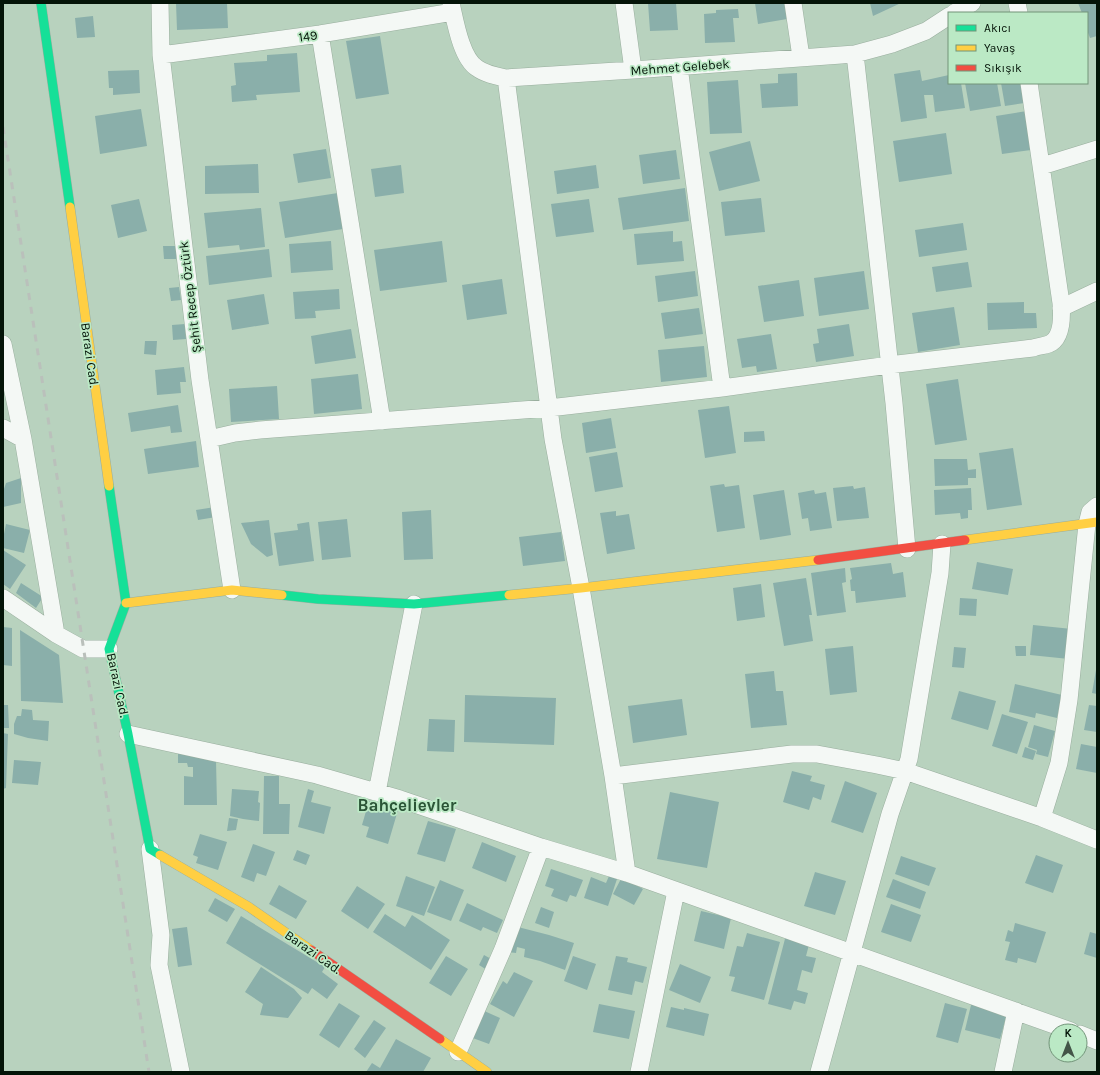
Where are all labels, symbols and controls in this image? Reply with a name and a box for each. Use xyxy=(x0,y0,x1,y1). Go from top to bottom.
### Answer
legend xyxy=(948,12,1088,84)
text: Akıcı xyxy=(984,21,1011,35)
street label: 149 xyxy=(297,27,319,45)
text: Yavaş xyxy=(984,41,1015,55)
street label: Mehmet Gelebek xyxy=(630,56,730,78)
text: Sıkışık xyxy=(984,61,1022,75)
street label: Şehit Recep Öztürk xyxy=(175,240,204,354)
street label: Barazi Cad. xyxy=(78,322,102,388)
street label: Barazi Cad. xyxy=(104,651,132,719)
district label: Bahçelievler xyxy=(357,795,457,815)
street label: Barazi Cad. xyxy=(282,927,344,977)
north arrow xyxy=(1048,1023,1088,1063)
text: K xyxy=(1064,1027,1072,1040)

